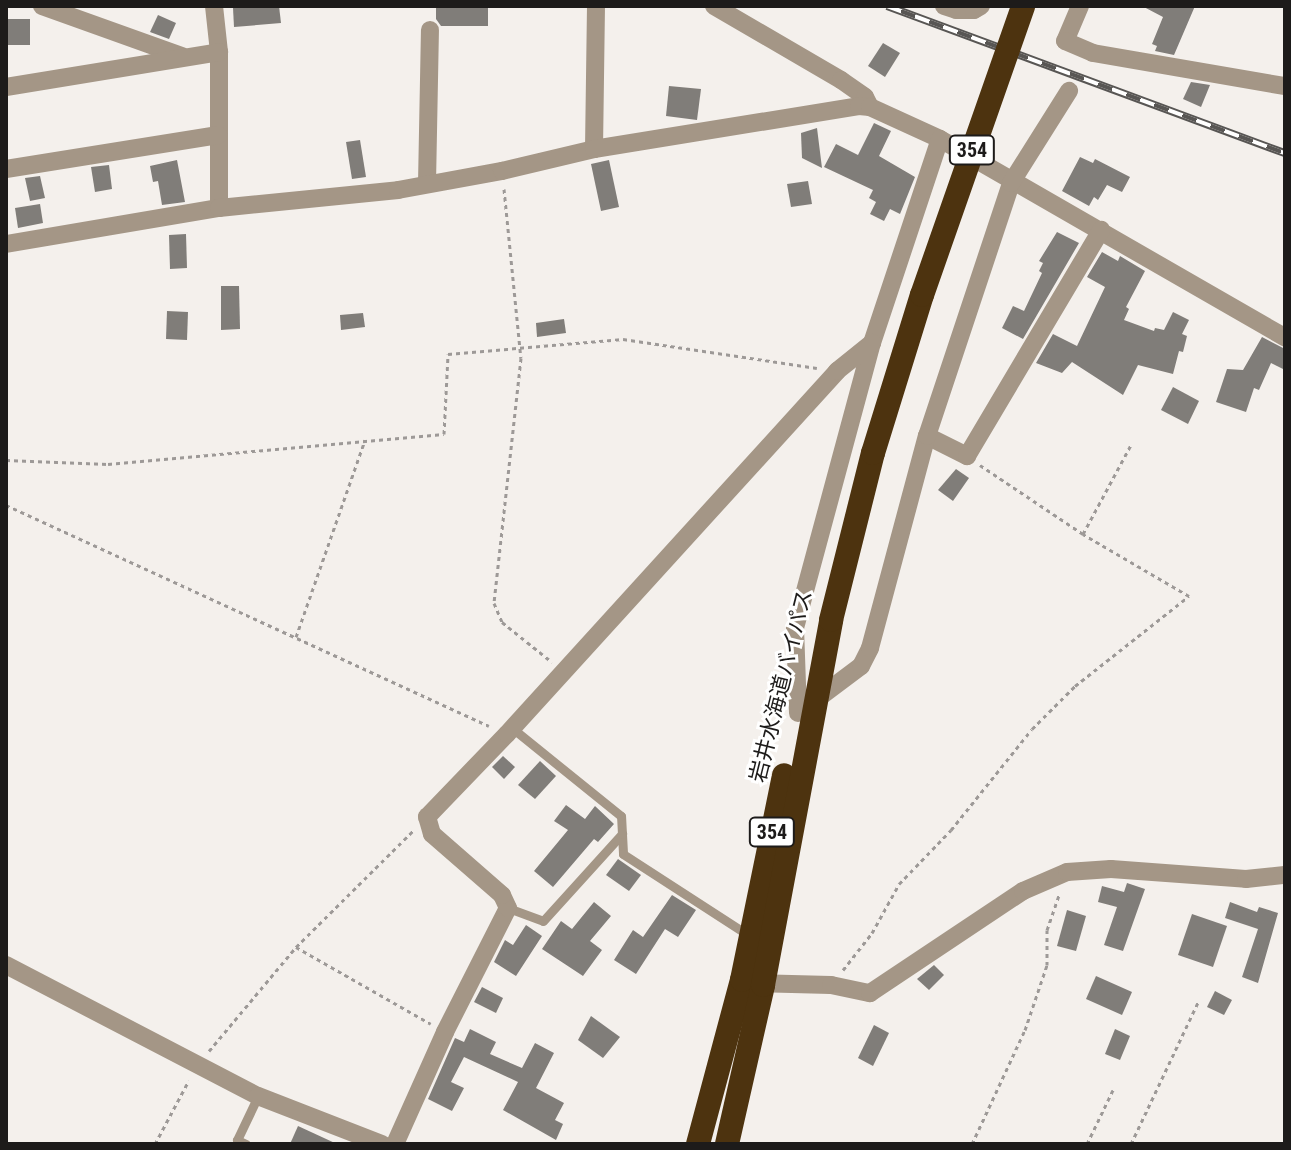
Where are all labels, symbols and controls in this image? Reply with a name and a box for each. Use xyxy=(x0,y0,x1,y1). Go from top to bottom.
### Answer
road number: 354 xyxy=(948,134,996,166)
street label: 岩井水海道バイパス xyxy=(744,587,818,785)
road number: 354 xyxy=(748,816,796,848)

